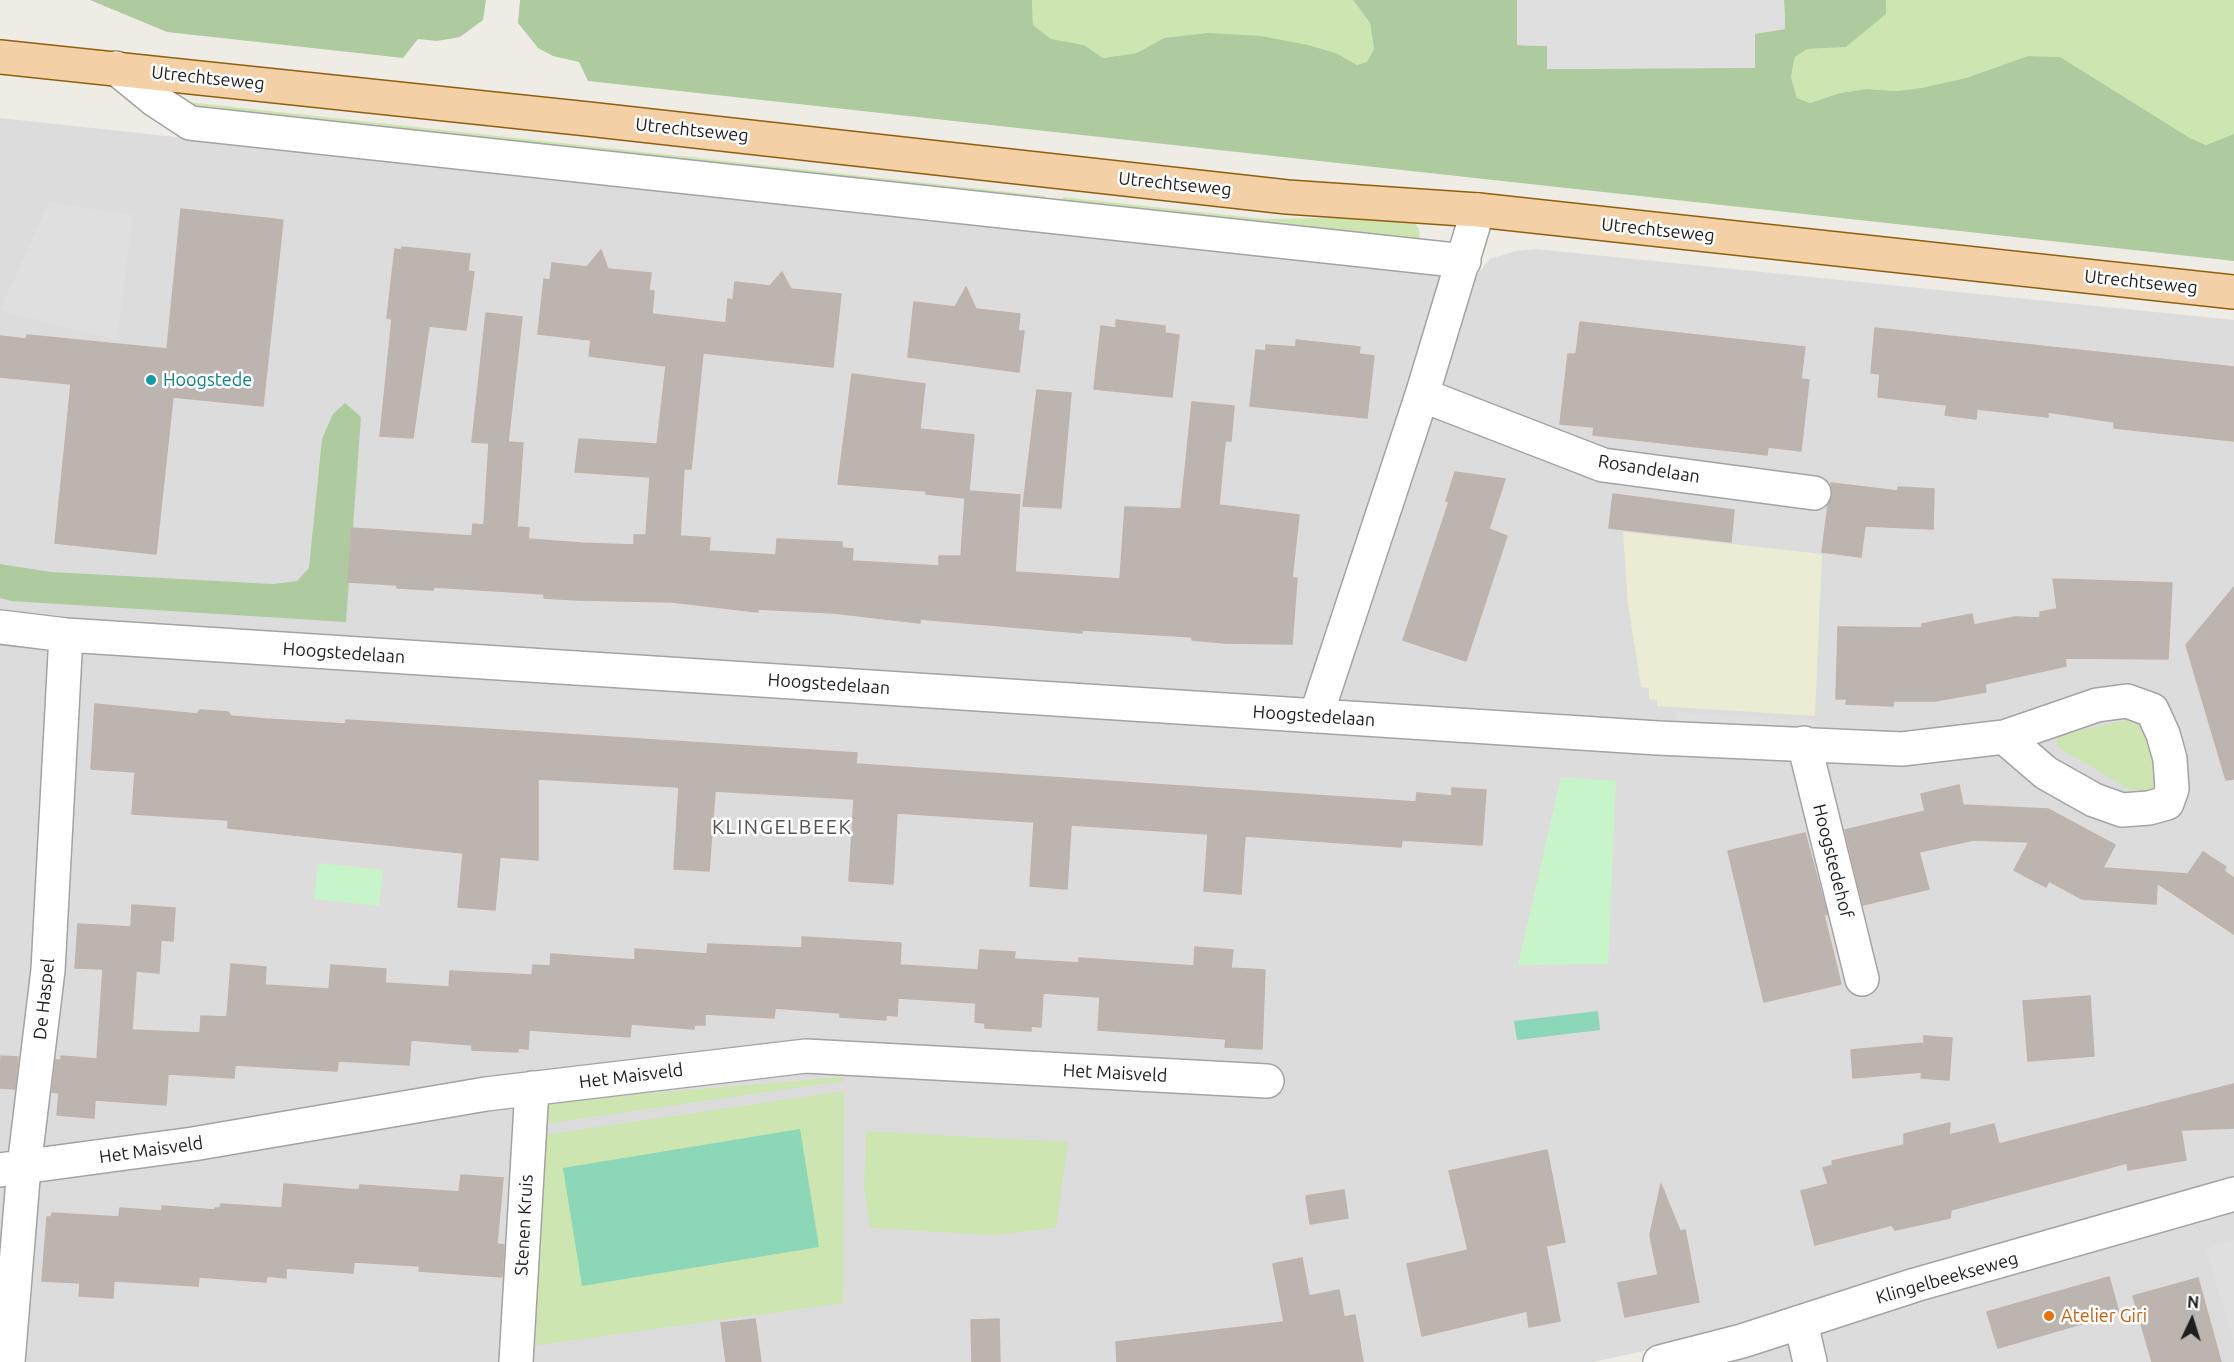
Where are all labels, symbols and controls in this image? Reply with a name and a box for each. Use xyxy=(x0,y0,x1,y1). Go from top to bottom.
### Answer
street label: Utrechtseweg xyxy=(150,61,266,95)
street label: Utrechtseweg xyxy=(634,113,750,147)
street label: Utrechtseweg xyxy=(1117,167,1233,201)
street label: Utrechtseweg xyxy=(1600,213,1716,247)
street label: Utrechtseweg xyxy=(2083,265,2199,299)
place label: Hoogstede xyxy=(163,369,252,391)
marker: Hoogstede xyxy=(144,373,158,387)
street label: Rosandelaan xyxy=(1596,450,1702,488)
street label: Hoogstedelaan xyxy=(282,638,406,668)
street label: Hoogstedelaan xyxy=(767,669,891,699)
street label: Hoogstedelaan xyxy=(1252,701,1376,731)
street label: Hoogstedehof xyxy=(1808,802,1858,920)
district label: KLINGELBEEK xyxy=(712,815,852,839)
street label: De Haspel xyxy=(29,957,59,1041)
street label: Het Maisveld xyxy=(578,1059,684,1093)
street label: Het Maisveld xyxy=(1062,1059,1168,1087)
street label: Het Maisveld xyxy=(98,1132,204,1168)
street label: Stenen Kruis xyxy=(511,1174,537,1276)
street label: Klingelbeekseweg xyxy=(1873,1247,2021,1309)
north arrow xyxy=(2162,1290,2222,1350)
text: N xyxy=(2187,1293,2200,1311)
place label: Atelier Giri xyxy=(2061,1305,2147,1327)
marker: Atelier Giri xyxy=(2042,1309,2056,1323)

